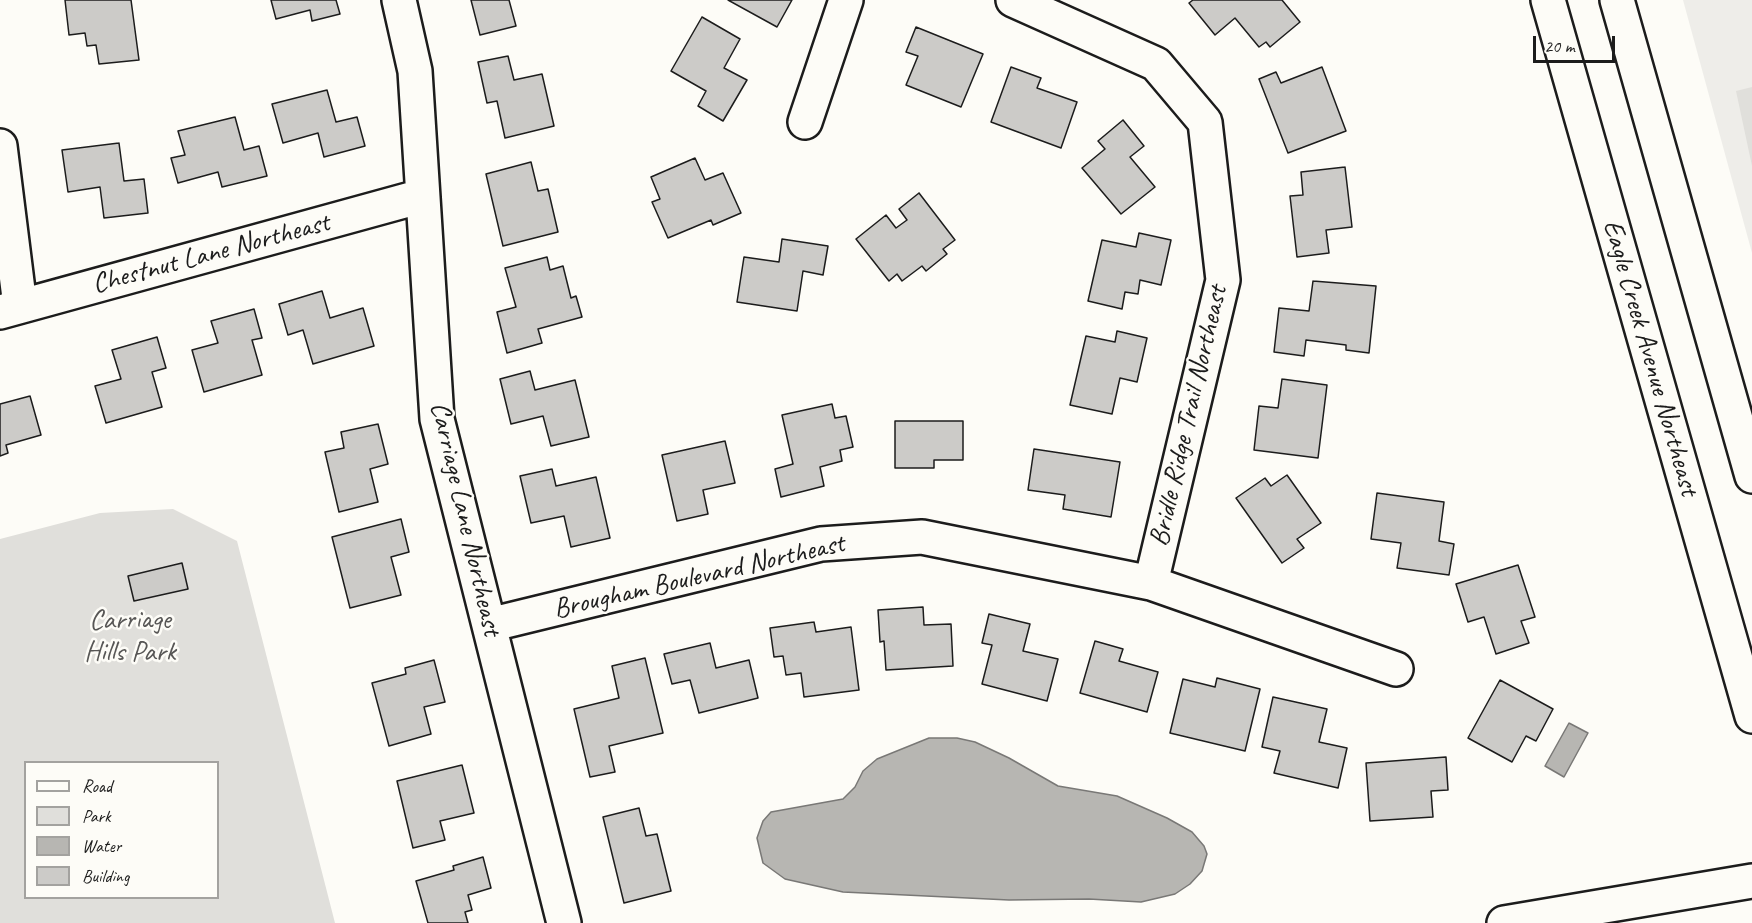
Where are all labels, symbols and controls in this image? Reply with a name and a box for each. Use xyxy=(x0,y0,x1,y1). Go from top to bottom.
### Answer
scale bar xyxy=(1536,24,1618,62)
text: 20 m xyxy=(1544,35,1575,57)
street label: Chestnut Lane Northeast xyxy=(89,206,333,302)
street label: Eagle Creek Avenue Northeast xyxy=(1595,216,1705,500)
street label: Bridle Ridge Trail Northeast xyxy=(1143,282,1235,550)
street label: Carriage Lane Northeast xyxy=(422,399,508,639)
street label: Brougham Boulevard Northeast xyxy=(550,527,848,627)
park label: Carriage Hills Park xyxy=(84,604,176,670)
legend xyxy=(24,761,219,899)
text: Road xyxy=(82,775,112,797)
text: Park xyxy=(82,805,111,827)
text: Water xyxy=(82,835,121,857)
text: Building xyxy=(82,865,129,887)

